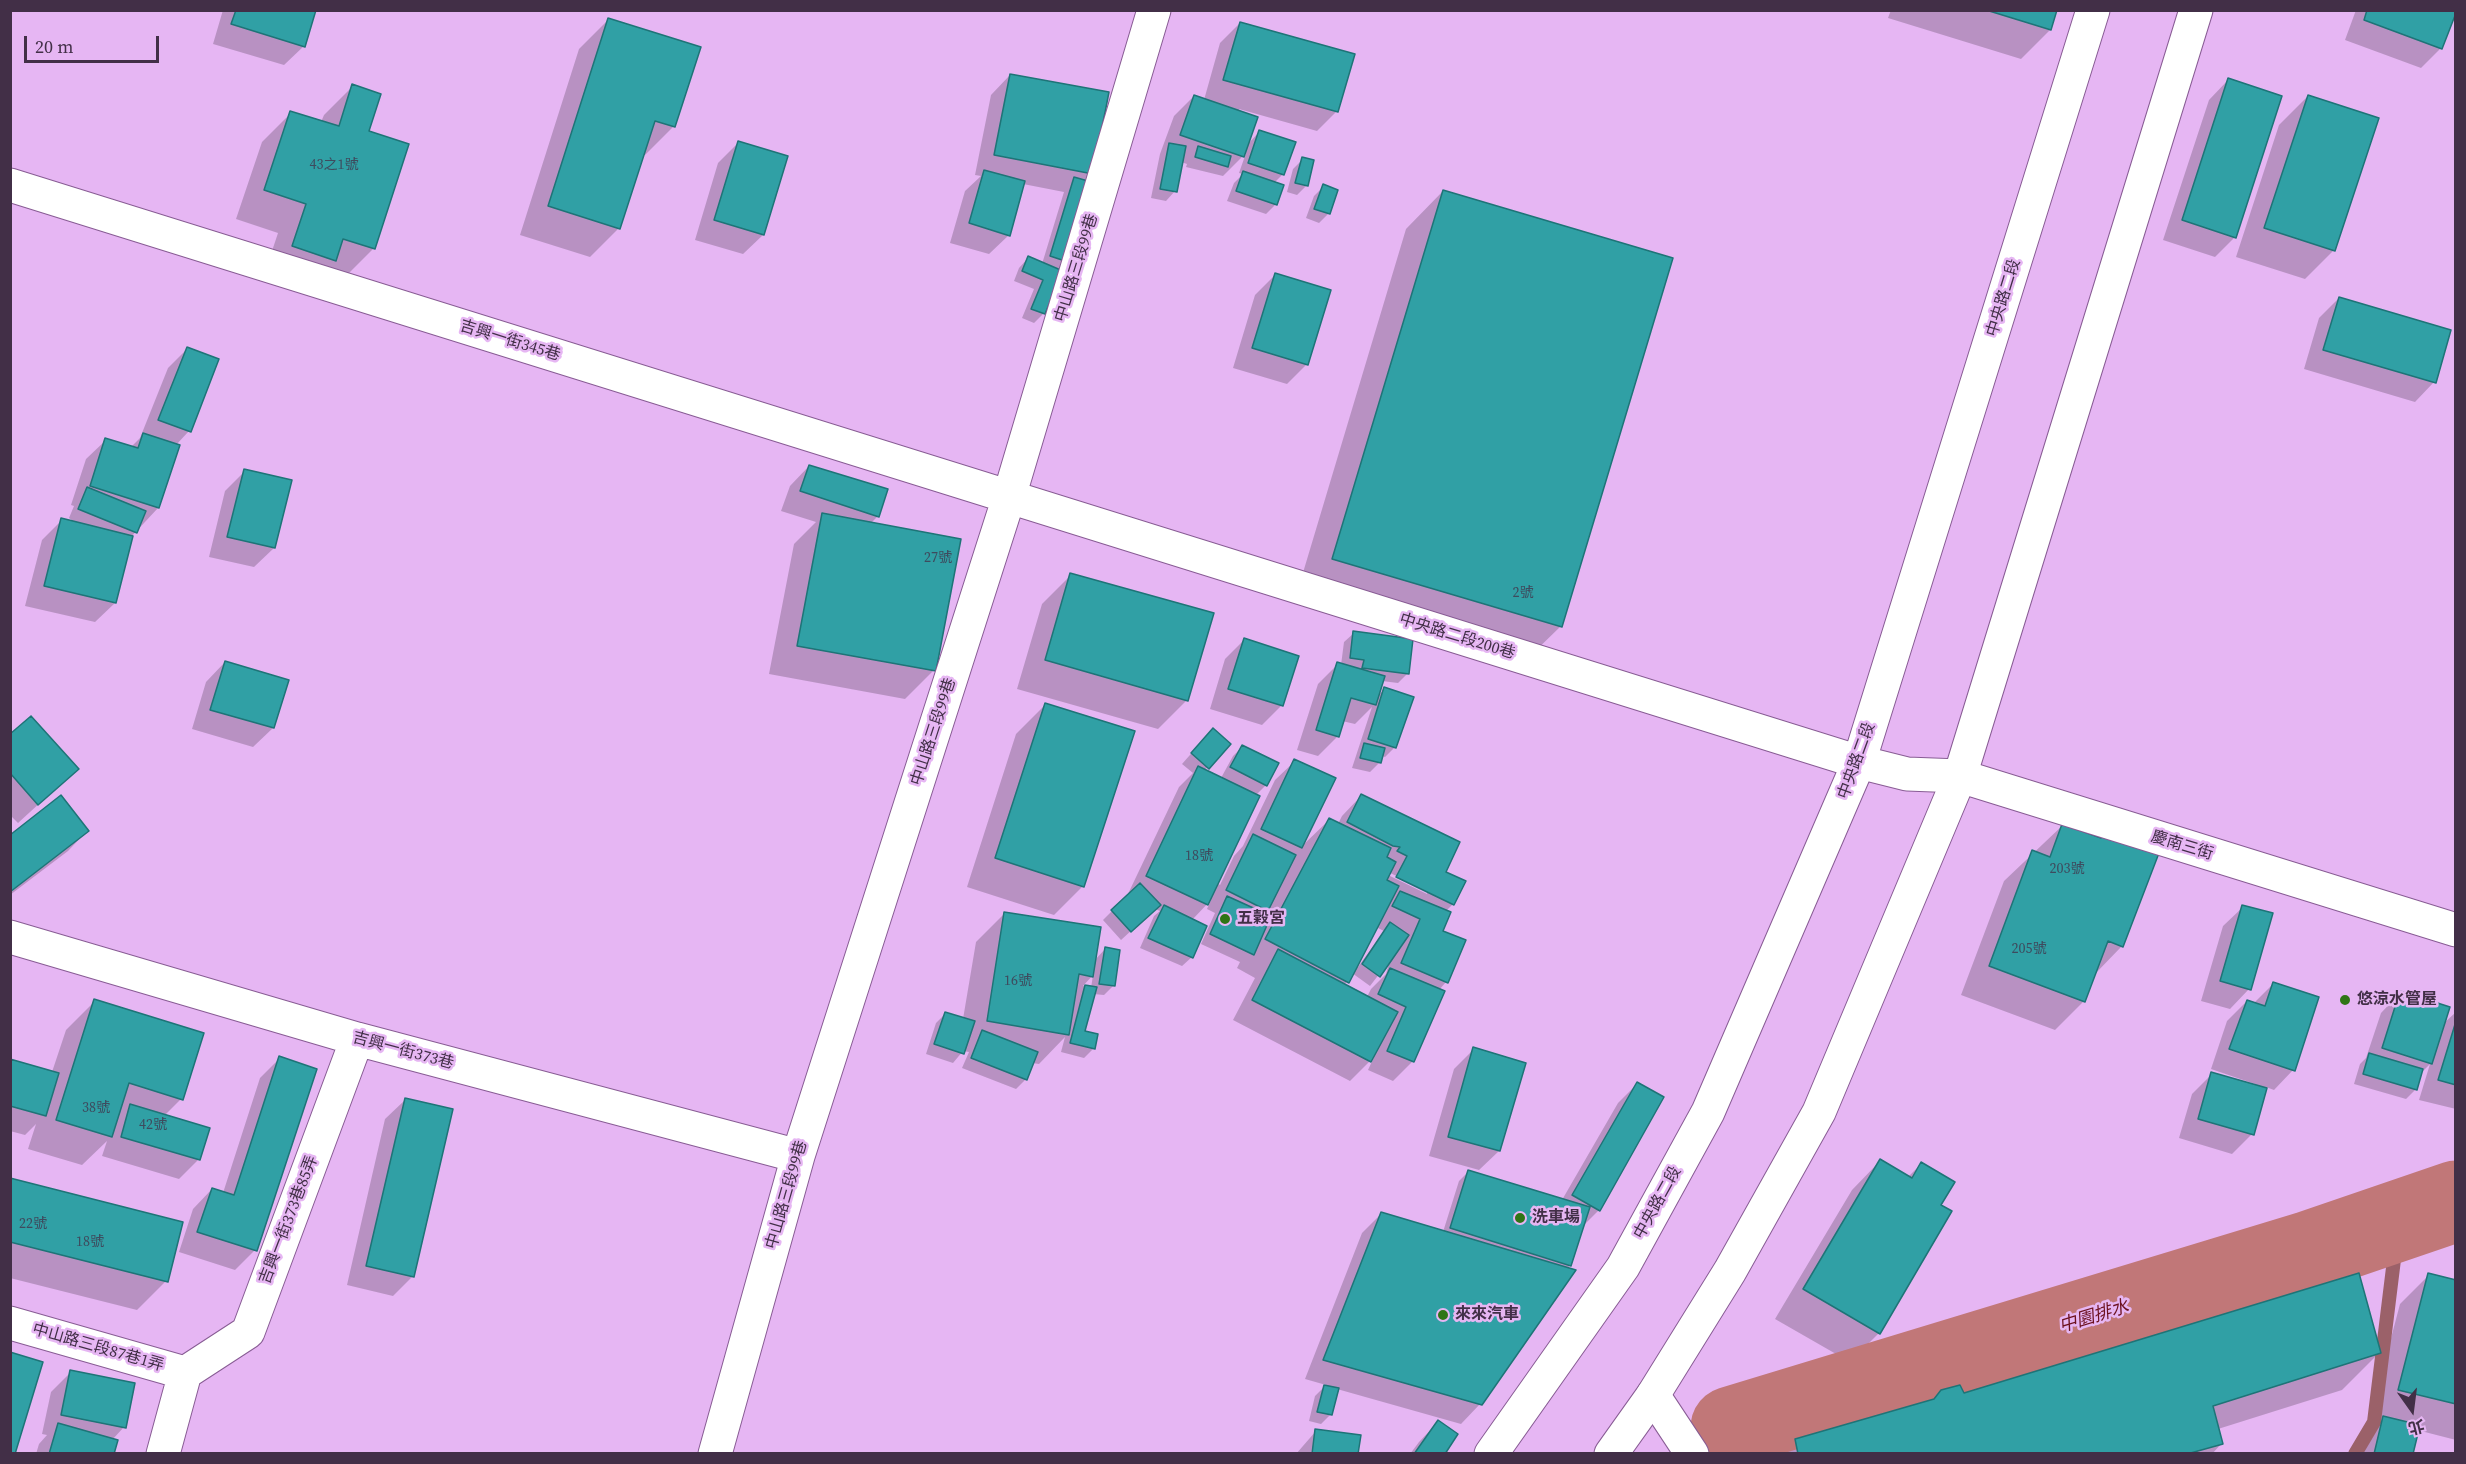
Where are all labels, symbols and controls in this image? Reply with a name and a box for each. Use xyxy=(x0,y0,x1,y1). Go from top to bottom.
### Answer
scale bar xyxy=(27,24,162,62)
text: 20 m xyxy=(35,34,73,59)
house number: 43之1號 xyxy=(310,157,358,173)
street label: 中山路三段99巷 xyxy=(1051,212,1103,324)
street label: 中央路二段 xyxy=(1983,257,2025,339)
street label: 吉興一街345巷 xyxy=(457,317,563,365)
house number: 27號 xyxy=(924,550,952,566)
house number: 2號 xyxy=(1513,585,1533,601)
street label: 中央路二段200巷 xyxy=(1397,610,1517,664)
street label: 中山路三段99巷 xyxy=(908,676,960,788)
street label: 中央路二段 xyxy=(1834,720,1880,802)
street label: 慶南三街 xyxy=(2149,827,2215,865)
house number: 18號 xyxy=(1185,848,1213,864)
house number: 203號 xyxy=(2050,861,2084,877)
place label: 五榖宮 xyxy=(1237,909,1285,929)
marker: 五榖宮 xyxy=(1218,912,1232,926)
house number: 205號 xyxy=(2012,941,2046,957)
house number: 16號 xyxy=(1004,973,1032,989)
place label: 悠涼水管屋 xyxy=(2357,990,2437,1010)
marker: 悠涼水管屋 xyxy=(2338,993,2352,1007)
street label: 吉興一街373巷 xyxy=(350,1028,456,1074)
house number: 38號 xyxy=(82,1100,110,1116)
house number: 42號 xyxy=(139,1117,167,1133)
street label: 中山路三段99巷 xyxy=(762,1139,812,1251)
street label: 吉興一街373巷85弄 xyxy=(256,1153,322,1287)
street label: 中央路二段 xyxy=(1630,1163,1686,1243)
place label: 洗車場 xyxy=(1532,1208,1580,1228)
marker: 洗車場 xyxy=(1513,1211,1527,1225)
house number: 22號 xyxy=(19,1216,47,1232)
house number: 18號 xyxy=(76,1234,104,1250)
water label: 中園排水 xyxy=(2056,1296,2132,1338)
place label: 來來汽車 xyxy=(1455,1305,1519,1325)
marker: 來來汽車 xyxy=(1436,1308,1450,1322)
street label: 中山路三段87巷1弄 xyxy=(30,1320,166,1376)
north arrow xyxy=(2382,1380,2442,1440)
text: 北 xyxy=(2406,1415,2427,1440)

